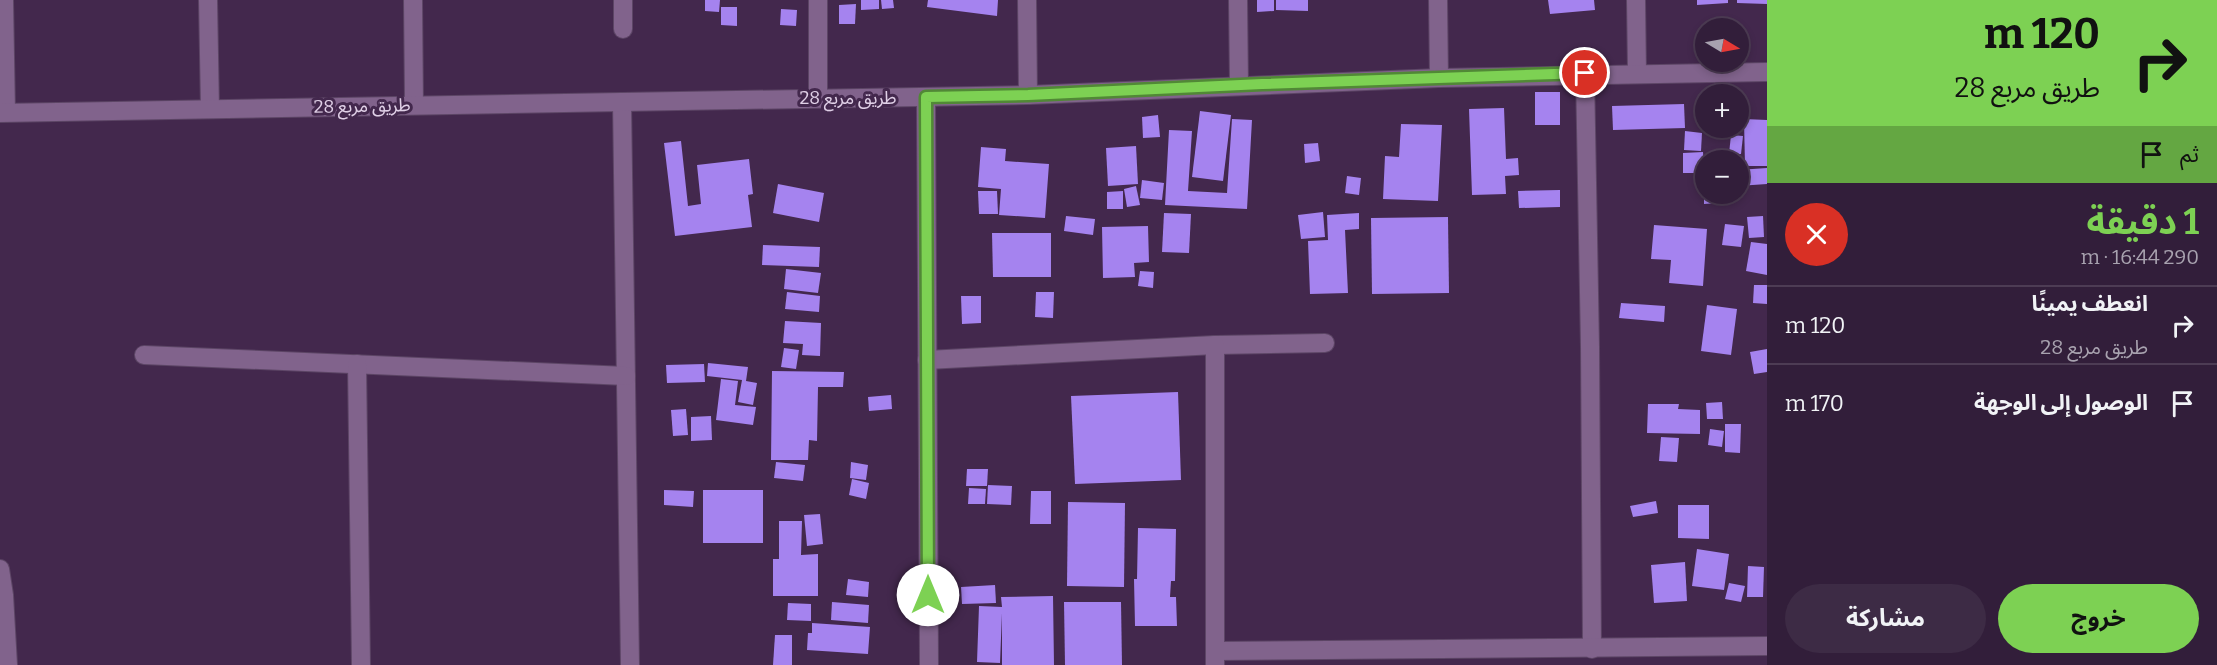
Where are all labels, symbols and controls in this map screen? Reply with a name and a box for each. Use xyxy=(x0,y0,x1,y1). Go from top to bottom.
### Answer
text: 120 m xyxy=(1984,9,2100,59)
north arrow xyxy=(1695,18,1749,72)
map controls xyxy=(1695,18,1749,204)
icon: right xyxy=(2121,24,2199,102)
pin xyxy=(1559,47,1610,98)
icon: arrive xyxy=(1568,56,1601,89)
text: طريق مربع 28 xyxy=(1955,72,2100,104)
button: + xyxy=(1695,84,1749,138)
street label: طريق مربع 28 xyxy=(800,87,896,112)
street label: طريق مربع 28 xyxy=(313,94,411,121)
icon: arrive xyxy=(2135,138,2168,171)
text: ثم xyxy=(2180,141,2199,168)
button: − xyxy=(1695,150,1749,204)
text: 1 دقيقة xyxy=(2086,200,2199,244)
button: close xyxy=(1785,203,1848,266)
text: 290 m · 16:44 xyxy=(2081,245,2199,269)
text: انعطف يمينًا xyxy=(2032,290,2148,317)
icon: right xyxy=(2166,309,2199,342)
text: 120 m xyxy=(1785,312,1845,339)
text: طريق مربع 28 xyxy=(2040,335,2148,359)
icon: arrive xyxy=(2166,387,2199,420)
text: الوصول إلى الوجهة xyxy=(1974,389,2148,416)
text: 170 m xyxy=(1785,390,1844,417)
position arrow xyxy=(896,563,960,627)
button: مشاركة xyxy=(1785,584,1986,653)
button: خروج xyxy=(1998,584,2199,653)

